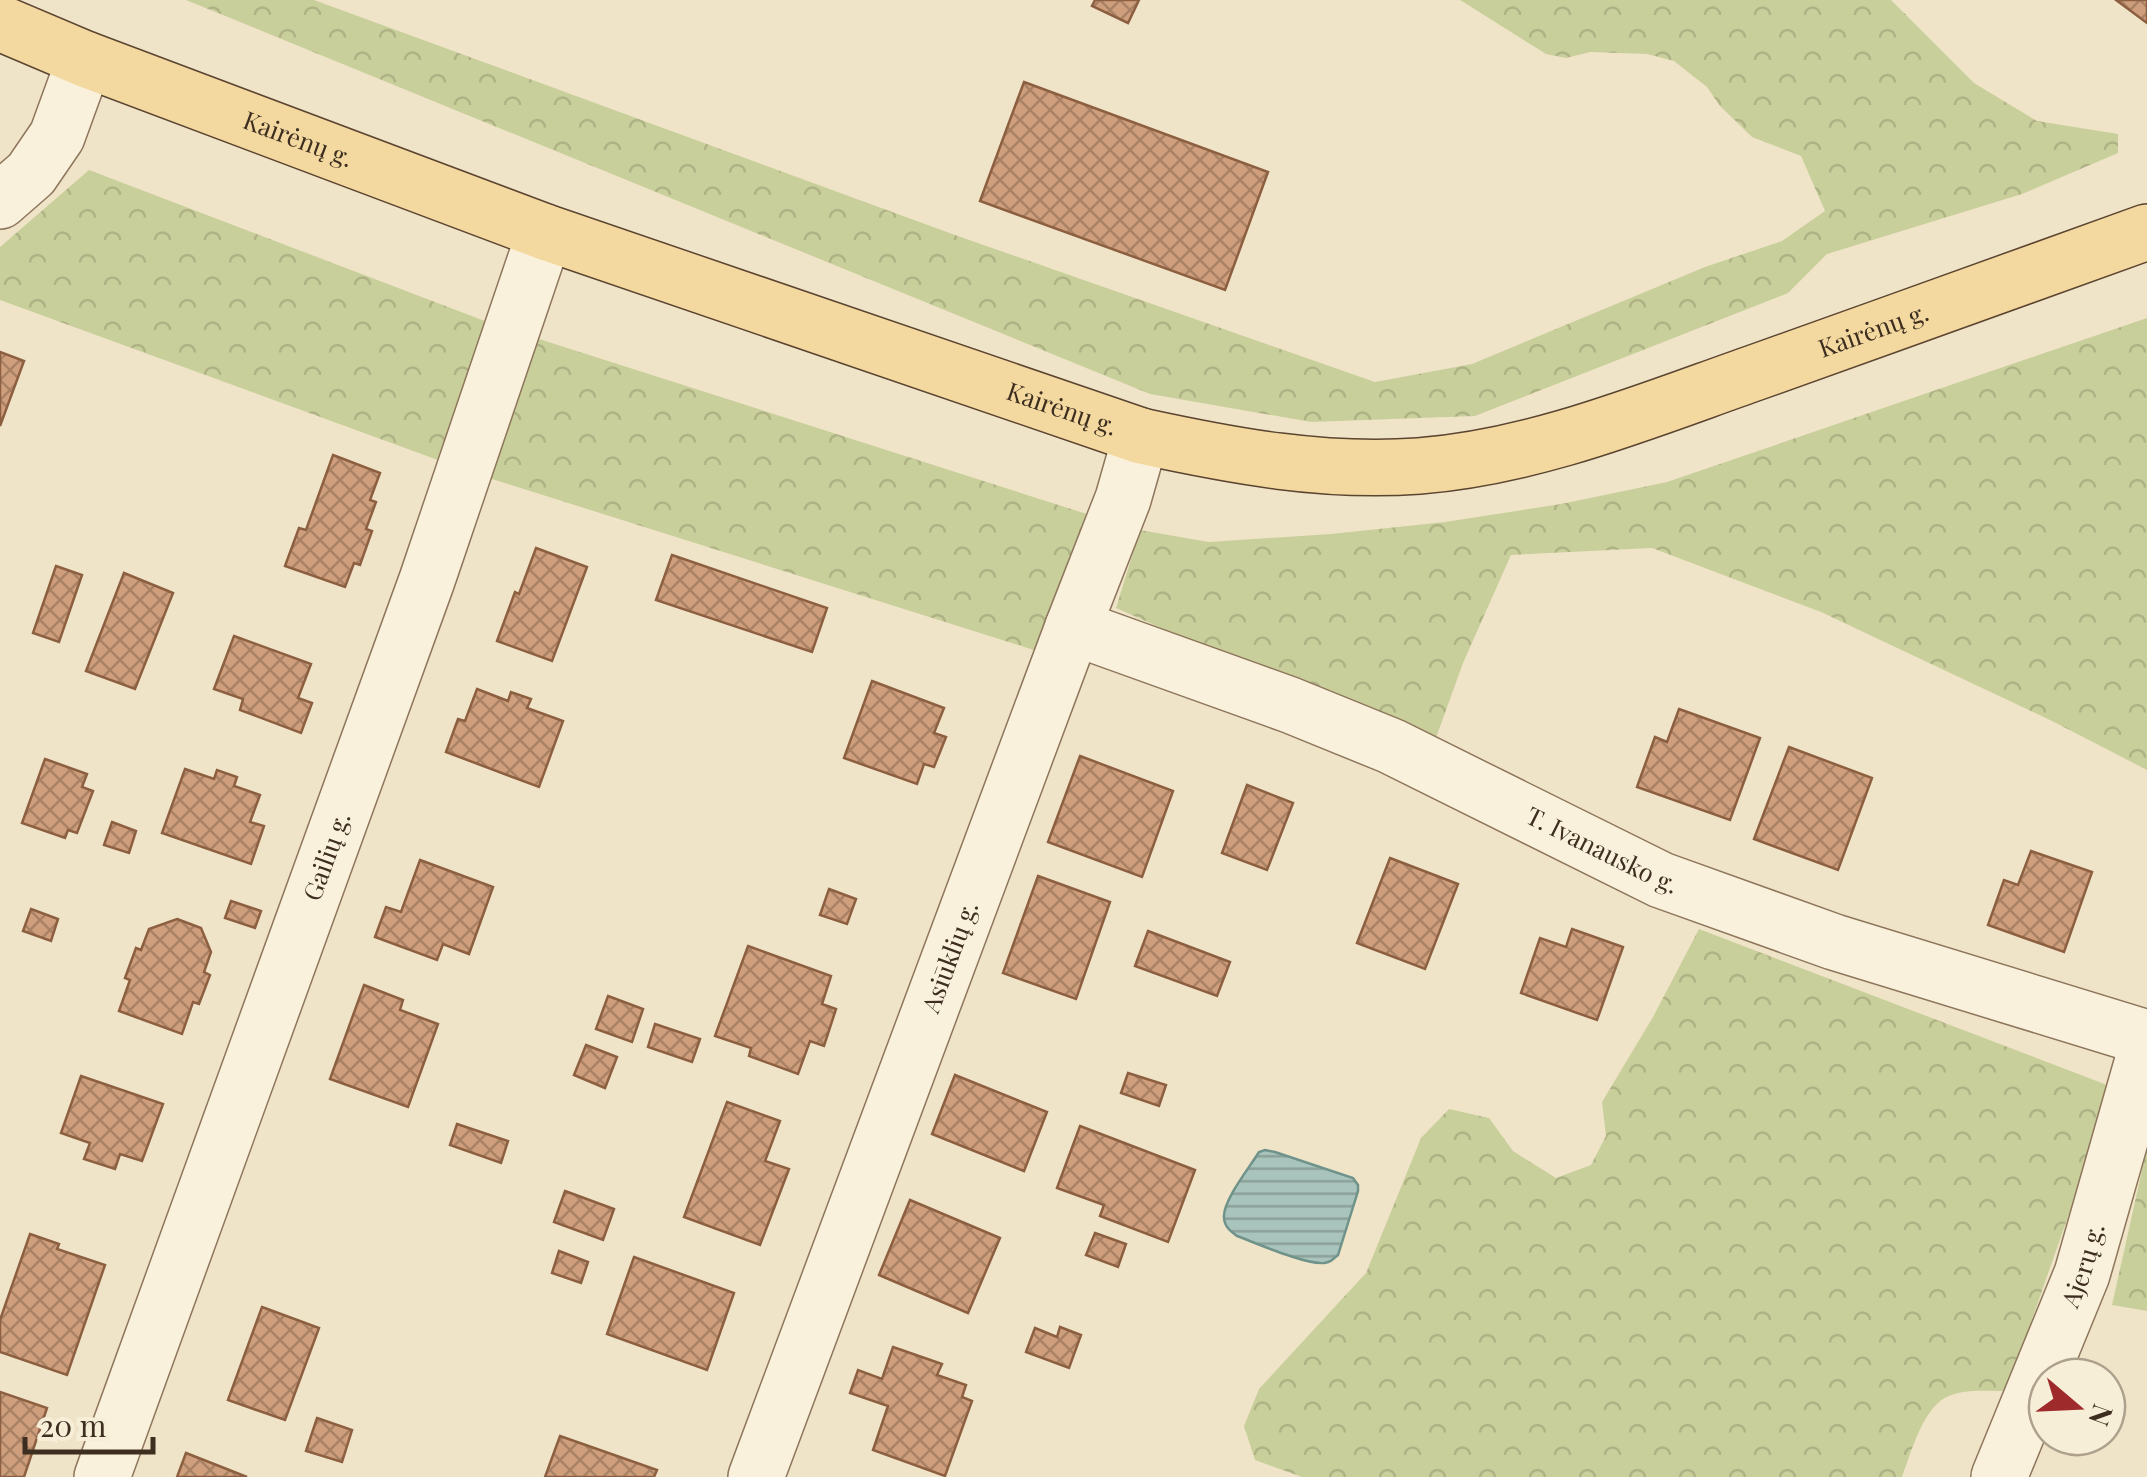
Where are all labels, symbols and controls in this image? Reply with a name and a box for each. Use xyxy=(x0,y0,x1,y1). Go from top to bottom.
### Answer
street label: Kairėnų g. xyxy=(239,102,358,173)
street label: Kairėnų g. xyxy=(1813,294,1933,364)
street label: Kairėnų g. xyxy=(1003,373,1122,442)
street label: T. Ivanausko g. xyxy=(1521,798,1683,900)
street label: Gailių g. xyxy=(294,807,357,905)
street label: Asiūklių g. xyxy=(912,896,984,1018)
street label: Ajerų g. xyxy=(2052,1219,2111,1313)
north arrow xyxy=(2027,1357,2127,1457)
scale bar xyxy=(25,1392,152,1454)
text: N xyxy=(2081,1400,2123,1431)
text: 20 m xyxy=(40,1405,107,1445)

